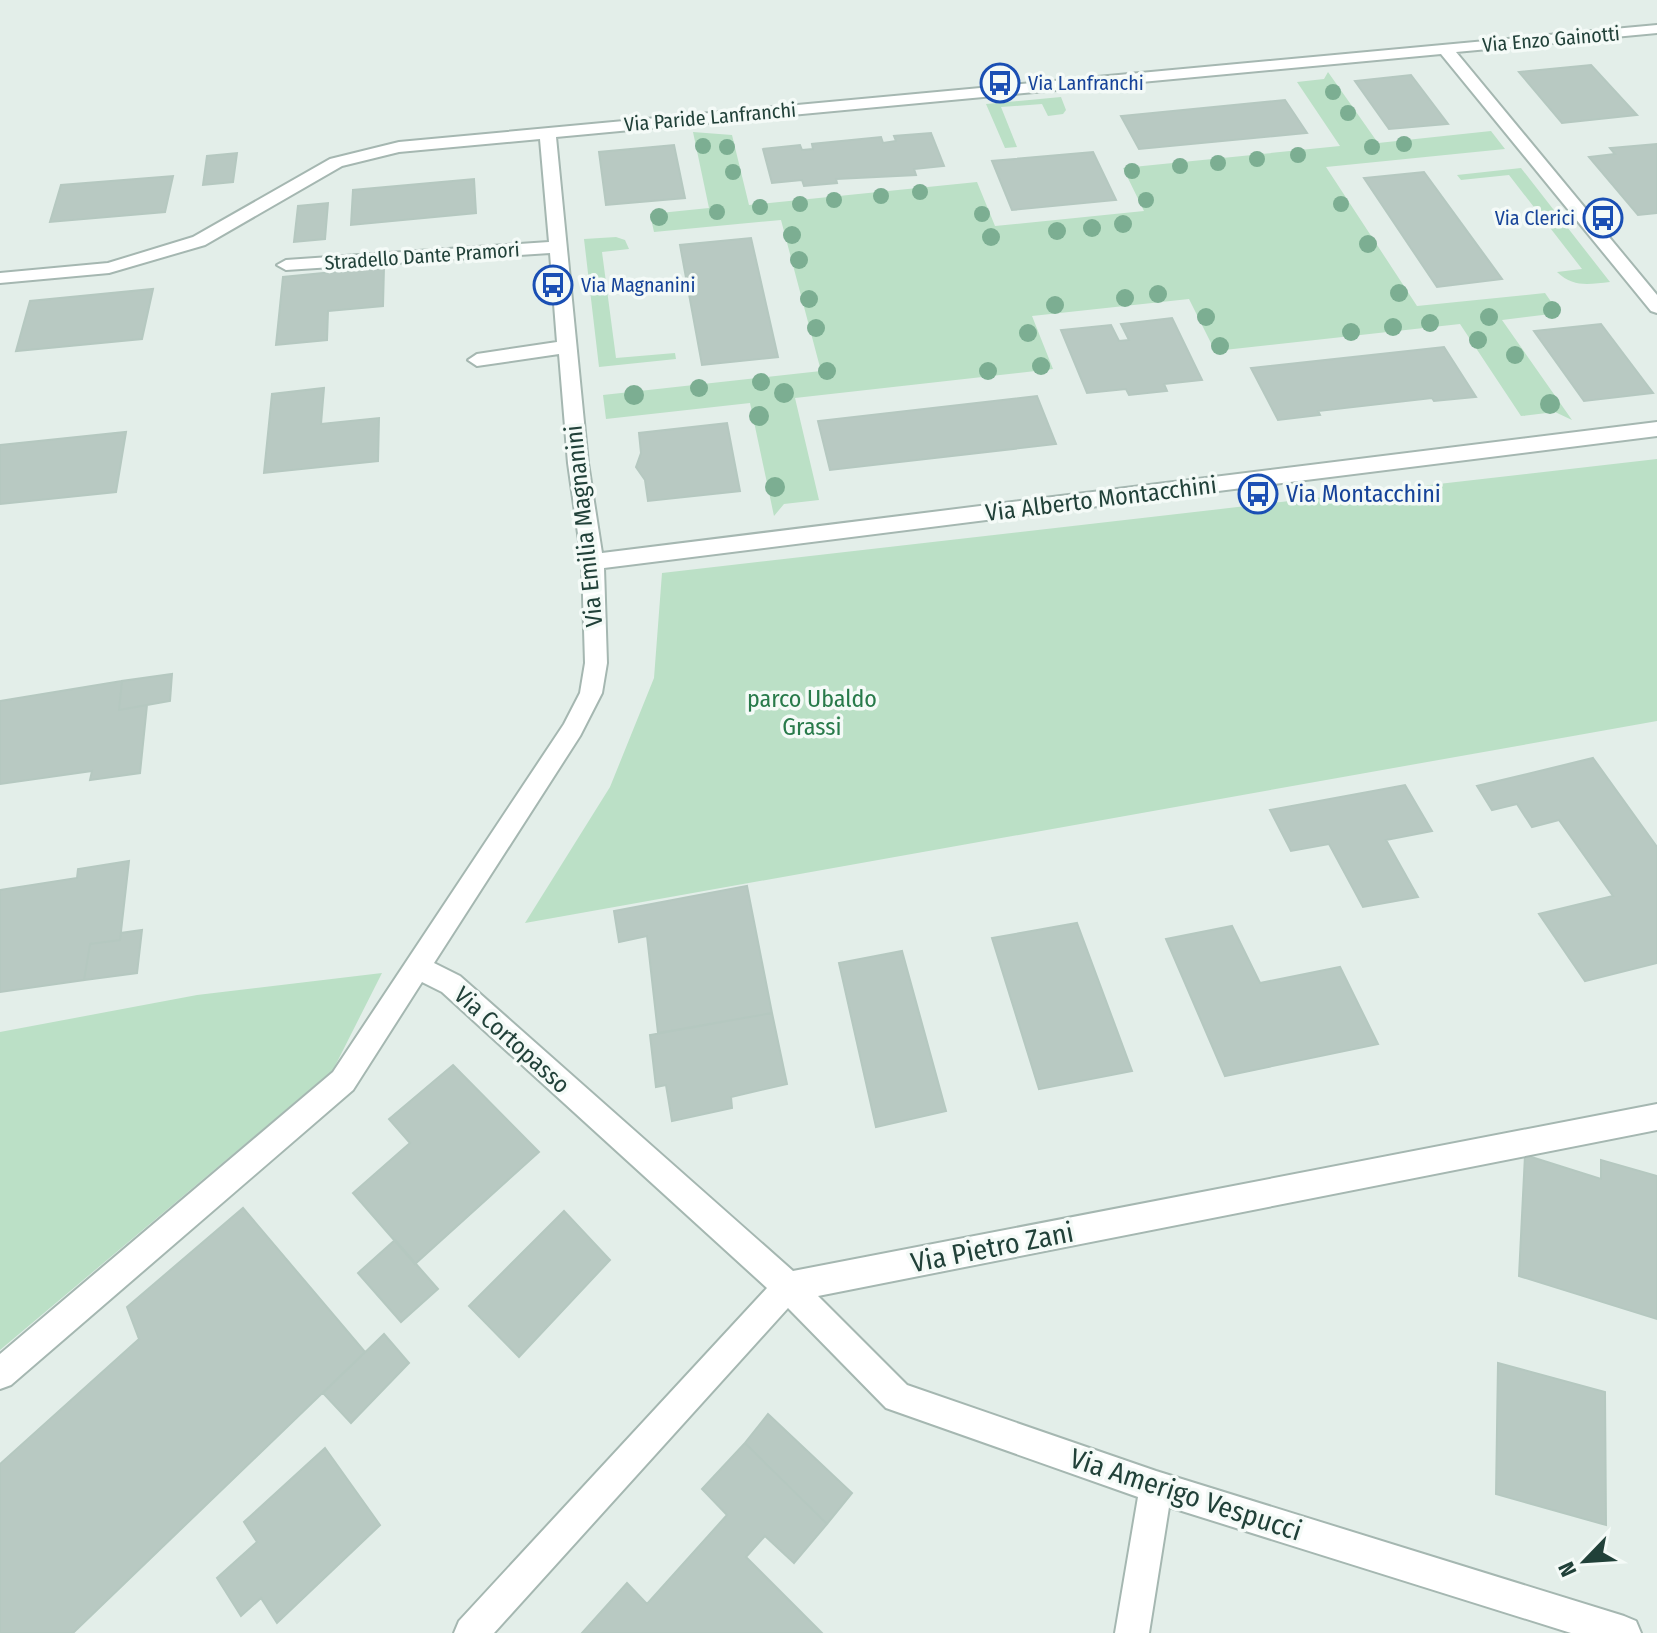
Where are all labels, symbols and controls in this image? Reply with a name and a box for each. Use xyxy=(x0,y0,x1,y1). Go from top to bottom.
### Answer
street label: Via Enzo Gainotti xyxy=(1481,21,1621,57)
bus stop icon: Via Lanfranchi xyxy=(979,62,1021,104)
place label: Via Lanfranchi xyxy=(1028,71,1144,95)
street label: Via Paride Lanfranchi xyxy=(623,98,797,136)
bus stop icon: Via Clerici xyxy=(1582,197,1624,239)
place label: Via Clerici xyxy=(1495,206,1575,230)
street label: Stradello Dante Pramori xyxy=(324,237,520,275)
bus stop icon: Via Magnanini xyxy=(532,264,574,306)
place label: Via Magnanini xyxy=(581,273,695,297)
street label: Via Emilia Magnanini xyxy=(559,424,609,628)
street label: Via Alberto Montacchini xyxy=(984,471,1218,527)
bus stop icon: Via Montacchini xyxy=(1237,473,1279,515)
place label: Via Montacchini xyxy=(1286,480,1441,508)
park label: parco Ubaldo Grassi xyxy=(747,685,877,741)
street label: Via Cortopasso xyxy=(449,981,575,1099)
street label: Via Pietro Zani xyxy=(908,1216,1076,1279)
street label: Via Amerigo Vespucci xyxy=(1066,1441,1306,1548)
north arrow xyxy=(1545,1521,1625,1601)
text: N xyxy=(1552,1558,1582,1581)

